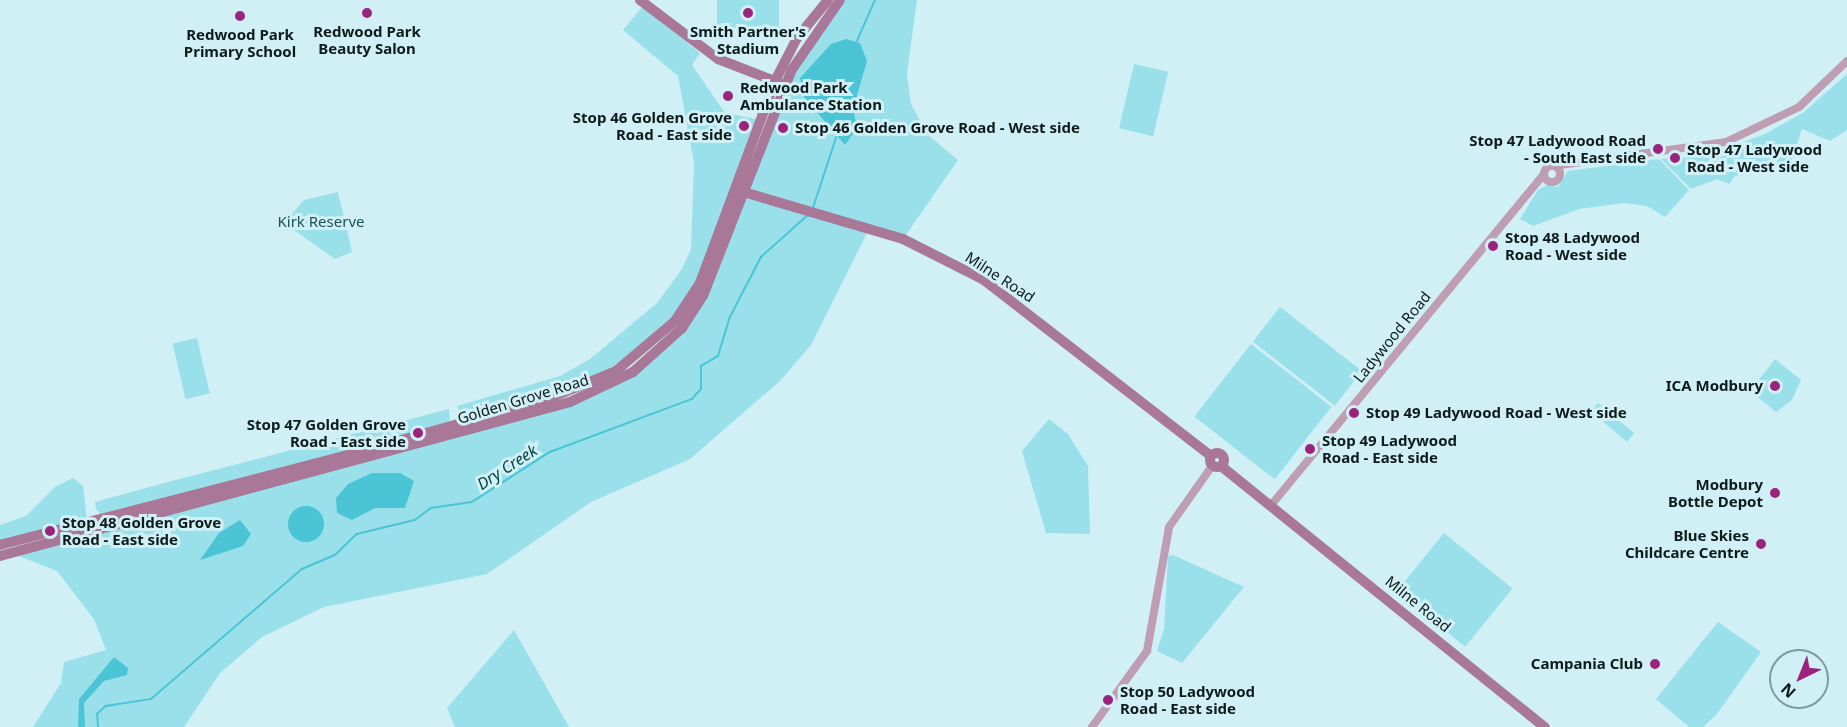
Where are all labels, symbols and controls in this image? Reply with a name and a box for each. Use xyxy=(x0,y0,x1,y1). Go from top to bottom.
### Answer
marker: Redwood Park Beauty Salon xyxy=(360,6,374,20)
marker: Smith Partner's Stadium xyxy=(741,6,755,20)
marker: Redwood Park Primary School xyxy=(233,9,247,23)
place label: Redwood Park Beauty Salon xyxy=(313,22,421,57)
place label: Smith Partner's Stadium xyxy=(690,22,806,57)
place label: Redwood Park Primary School xyxy=(184,25,296,60)
place label: Redwood Park Ambulance Station xyxy=(740,78,882,113)
marker: Redwood Park Ambulance Station xyxy=(721,89,735,103)
place label: Stop 46 Golden Grove Road - East side xyxy=(573,108,732,143)
marker: Stop 46 Golden Grove Road - East side xyxy=(737,119,751,133)
place label: Stop 46 Golden Grove Road - West side xyxy=(795,119,1080,137)
marker: Stop 46 Golden Grove Road - West side xyxy=(776,121,790,135)
place label: Stop 47 Ladywood Road - South East side xyxy=(1469,131,1646,166)
place label: Stop 47 Ladywood Road - West side xyxy=(1687,140,1822,175)
marker: Stop 47 Ladywood Road - South East side xyxy=(1651,142,1665,156)
marker: Stop 47 Ladywood Road - West side xyxy=(1668,151,1682,165)
park label: Kirk Reserve xyxy=(278,213,364,231)
place label: Stop 48 Ladywood Road - West side xyxy=(1505,228,1640,263)
marker: Stop 48 Ladywood Road - West side xyxy=(1486,239,1500,253)
street label: Milne Road xyxy=(962,248,1038,306)
street label: Ladywood Road xyxy=(1350,288,1434,386)
street label: Golden Grove Road xyxy=(455,370,591,428)
place label: ICA Modbury xyxy=(1666,377,1763,395)
marker: ICA Modbury xyxy=(1768,379,1782,393)
place label: Stop 49 Ladywood Road - West side xyxy=(1366,404,1627,422)
marker: Stop 49 Ladywood Road - West side xyxy=(1347,406,1361,420)
place label: Stop 47 Golden Grove Road - East side xyxy=(247,415,406,450)
marker: Stop 47 Golden Grove Road - East side xyxy=(411,426,425,440)
place label: Stop 49 Ladywood Road - East side xyxy=(1322,431,1457,466)
water label: Dry Creek xyxy=(473,440,541,494)
marker: Stop 49 Ladywood Road - East side xyxy=(1303,442,1317,456)
place label: Modbury Bottle Depot xyxy=(1668,475,1763,510)
marker: Modbury Bottle Depot xyxy=(1768,486,1782,500)
place label: Stop 48 Golden Grove Road - East side xyxy=(62,513,221,548)
marker: Stop 48 Golden Grove Road - East side xyxy=(43,524,57,538)
place label: Blue Skies Childcare Centre xyxy=(1625,526,1749,561)
marker: Blue Skies Childcare Centre xyxy=(1754,537,1768,551)
street label: Milne Road xyxy=(1382,572,1454,636)
north arrow xyxy=(1769,649,1829,709)
place label: Campania Club xyxy=(1531,655,1643,673)
marker: Campania Club xyxy=(1648,657,1662,671)
text: N xyxy=(1776,678,1800,703)
place label: Stop 50 Ladywood Road - East side xyxy=(1120,682,1255,717)
marker: Stop 50 Ladywood Road - East side xyxy=(1101,693,1115,707)

